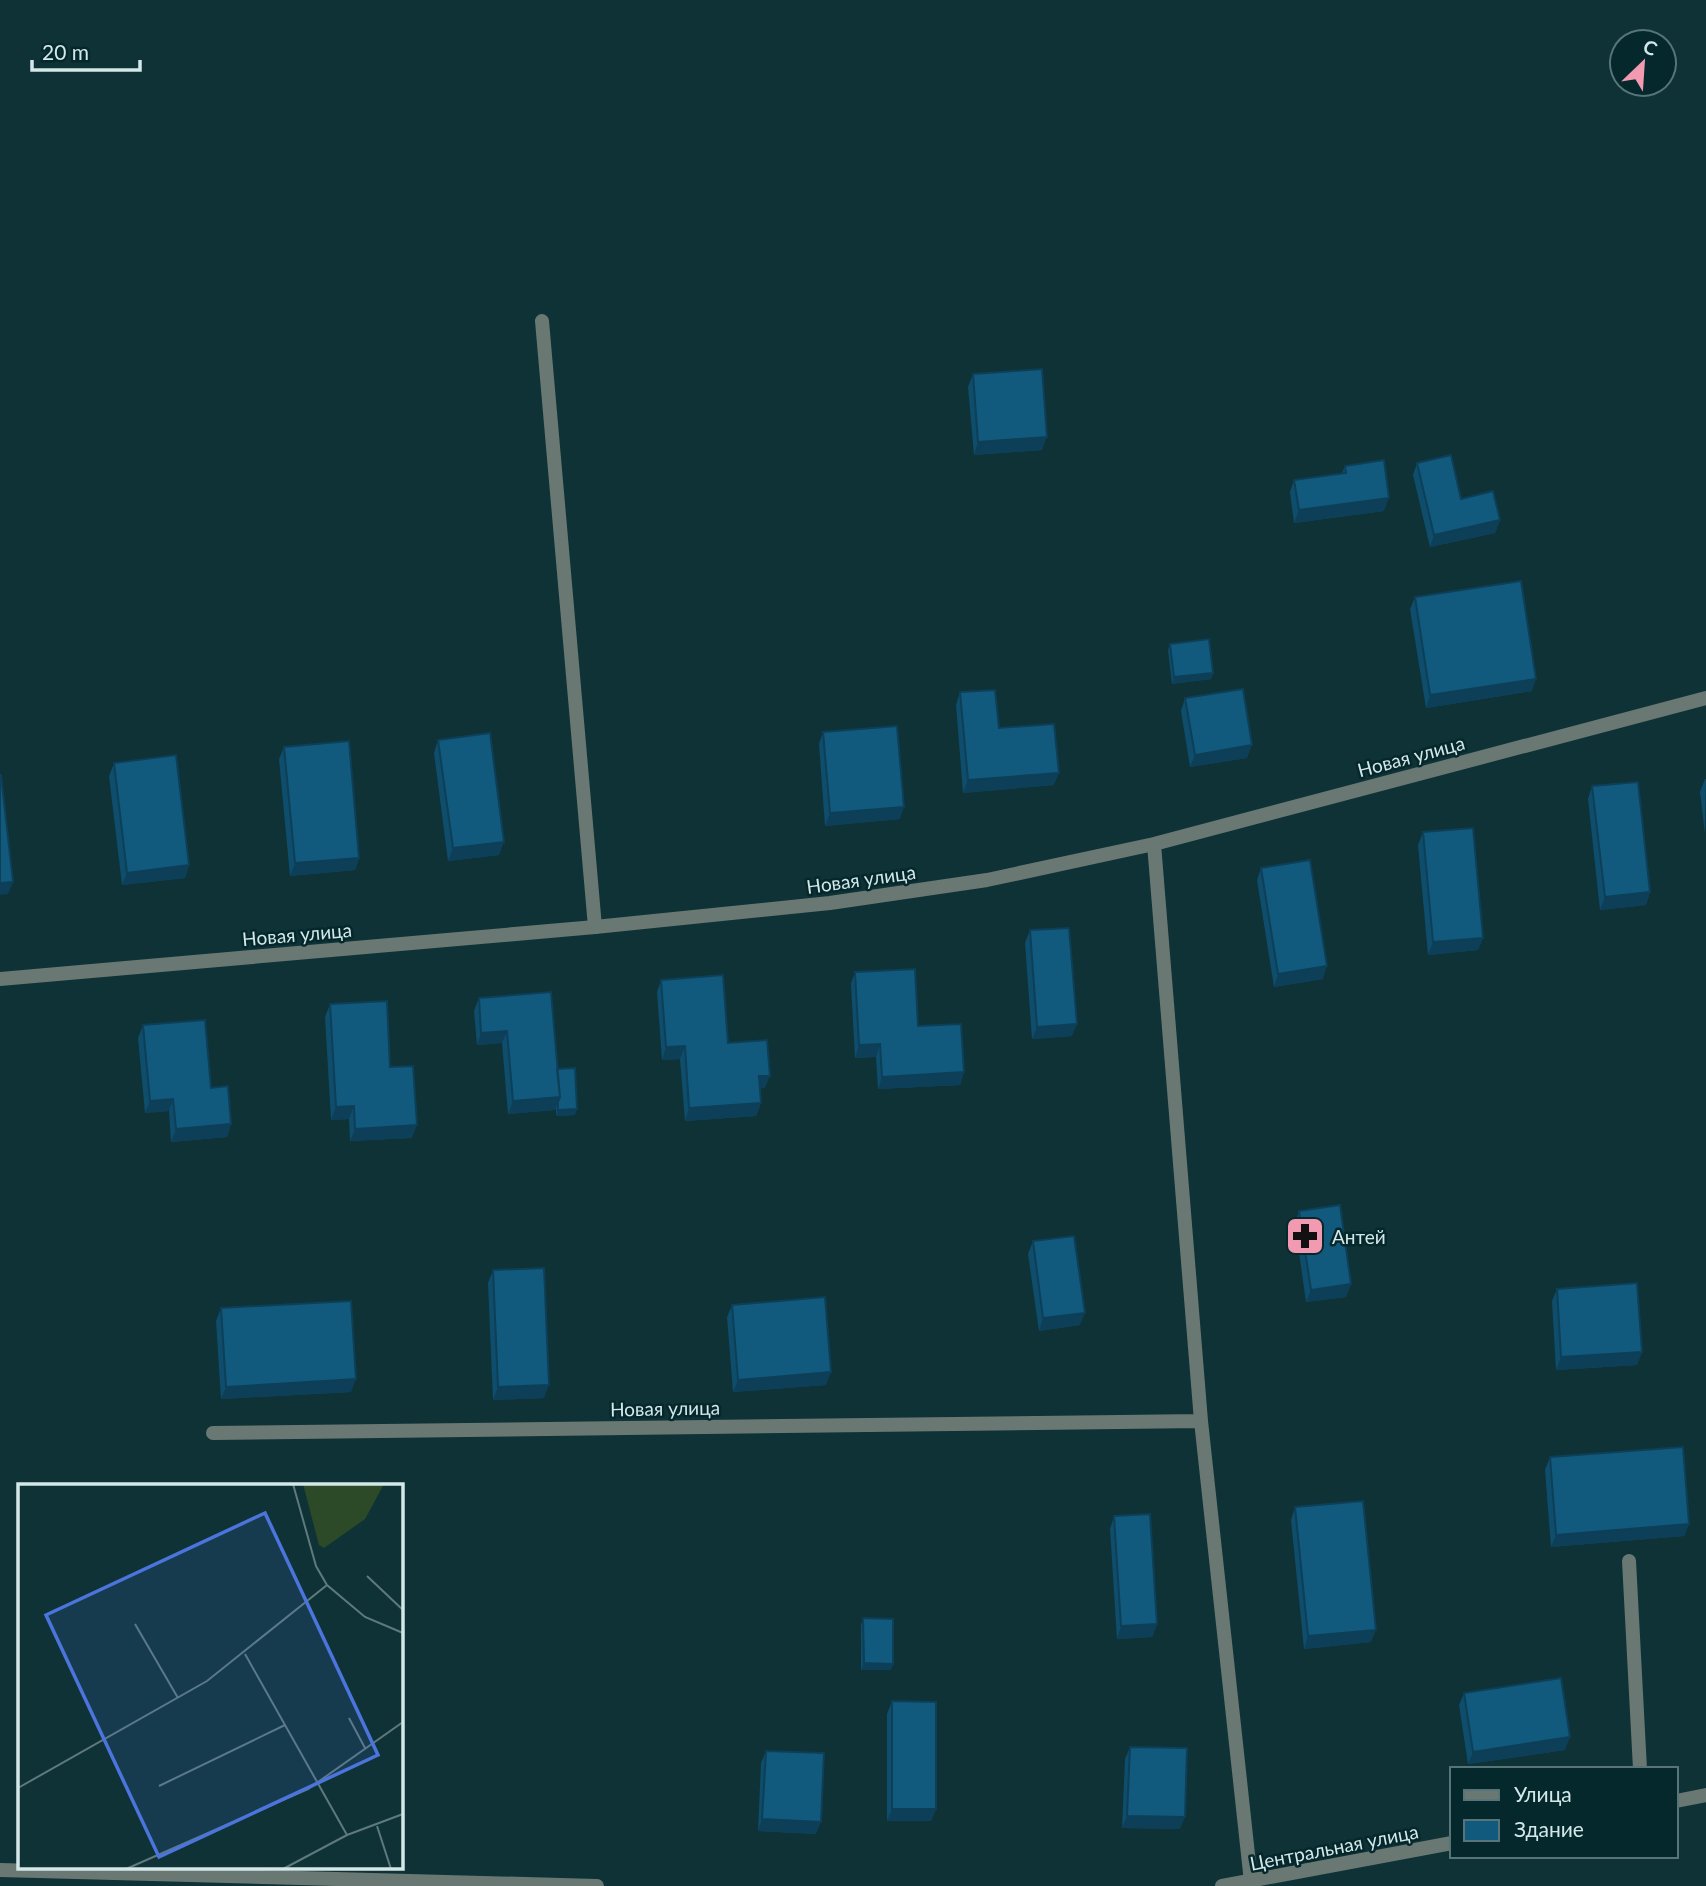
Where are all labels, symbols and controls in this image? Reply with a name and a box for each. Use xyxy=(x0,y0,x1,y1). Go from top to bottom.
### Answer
scale bar xyxy=(32,28,140,72)
north arrow xyxy=(1608,28,1678,98)
text: С xyxy=(1640,34,1661,60)
text: 20 m xyxy=(42,39,89,64)
street label: Новая улица xyxy=(1355,731,1467,781)
street label: Новая улица xyxy=(805,860,917,898)
street label: Новая улица xyxy=(241,918,353,950)
pharmacy icon: Антей xyxy=(1284,1215,1326,1257)
place label: Антей xyxy=(1332,1225,1386,1248)
street label: Новая улица xyxy=(610,1396,720,1420)
inset map xyxy=(18,1484,402,1868)
legend xyxy=(1450,1767,1678,1858)
text: Улица xyxy=(1514,1781,1572,1806)
text: Здание xyxy=(1514,1816,1584,1841)
street label: Центральная улица xyxy=(1248,1819,1420,1875)

